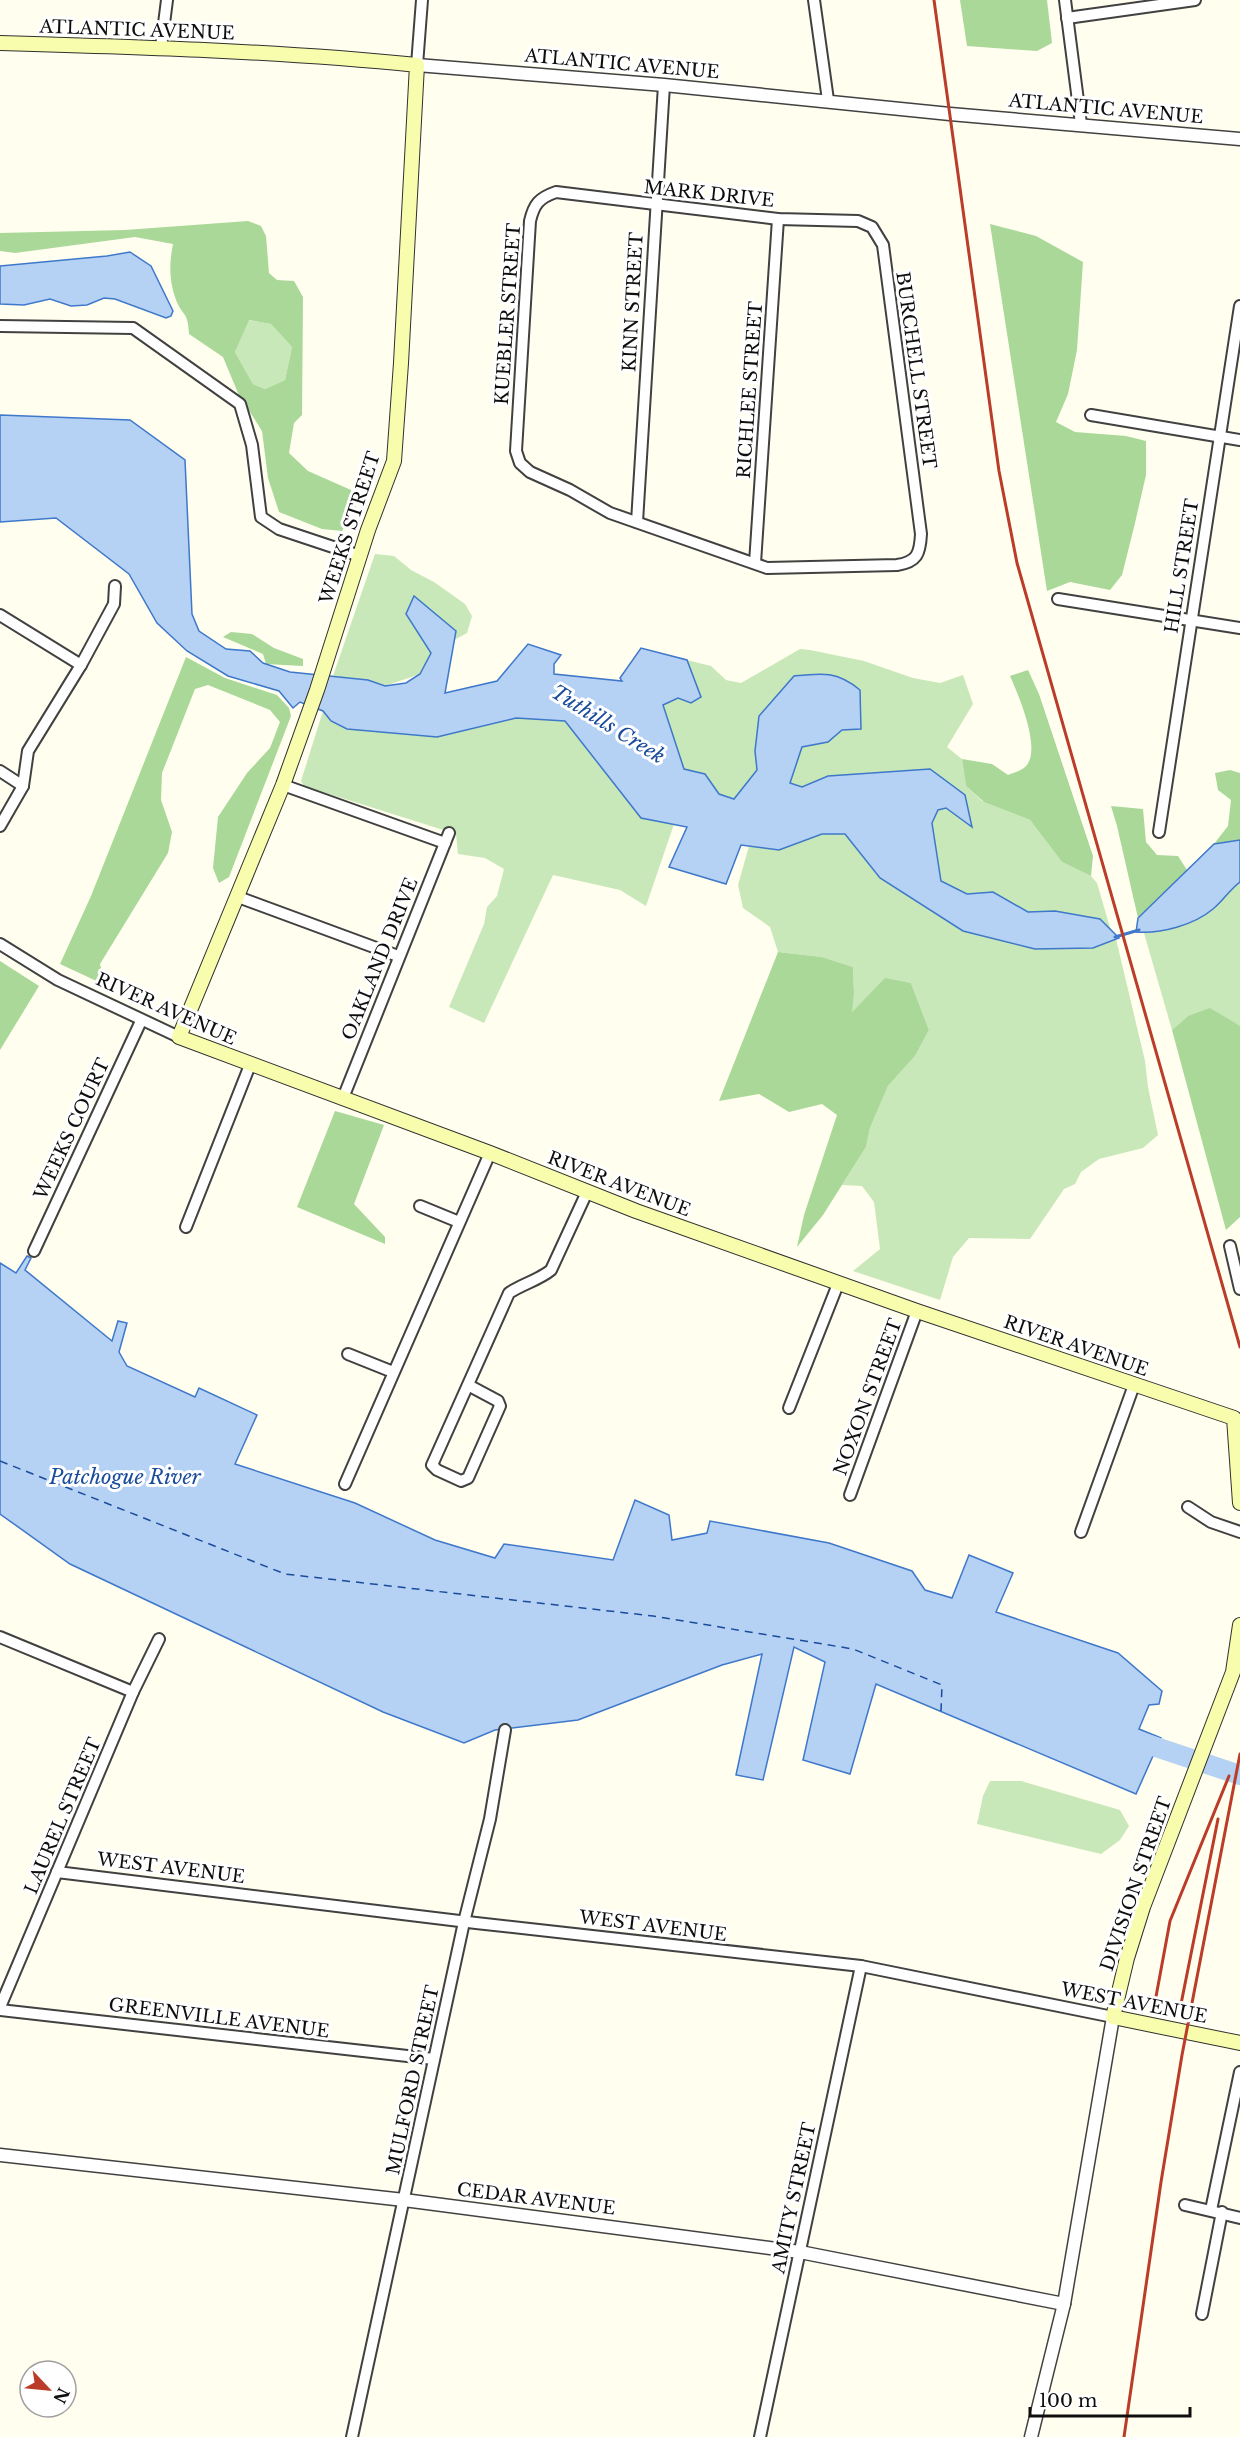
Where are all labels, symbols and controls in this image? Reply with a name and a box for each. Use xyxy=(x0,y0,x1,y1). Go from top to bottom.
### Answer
street label: ATLANTIC AVENUE xyxy=(38,16,235,44)
street label: ATLANTIC AVENUE xyxy=(523,44,720,83)
street label: ATLANTIC AVENUE xyxy=(1007,89,1204,128)
street label: MARK DRIVE xyxy=(643,176,775,212)
street label: KUEBLER STREET xyxy=(491,222,525,406)
street label: KINN STREET xyxy=(618,231,648,372)
street label: BURCHELL STREET xyxy=(891,270,941,470)
street label: RICHLEE STREET xyxy=(733,300,767,479)
street label: WEEKS STREET xyxy=(315,449,385,608)
street label: HILL STREET xyxy=(1161,497,1204,635)
water label: Tuthills Creek xyxy=(547,680,669,768)
street label: OAKLAND DRIVE xyxy=(337,875,423,1043)
street label: RIVER AVENUE xyxy=(92,968,240,1050)
street label: WEEKS COURT xyxy=(29,1055,115,1204)
street label: RIVER AVENUE xyxy=(544,1147,694,1221)
street label: RIVER AVENUE xyxy=(1001,1311,1151,1381)
street label: NOXON STREET xyxy=(829,1315,907,1478)
water label: Patchogue River xyxy=(48,1465,202,1489)
street label: LAUREL STREET xyxy=(20,1734,106,1897)
street label: DIVISION STREET xyxy=(1096,1794,1176,1974)
street label: WEST AVENUE xyxy=(95,1848,246,1888)
street label: WEST AVENUE xyxy=(577,1906,728,1946)
street label: WEST AVENUE xyxy=(1058,1978,1209,2028)
street label: MULFORD STREET xyxy=(382,1983,444,2177)
street label: GREENVILLE AVENUE xyxy=(107,1994,331,2042)
street label: AMITY STREET xyxy=(767,2120,821,2276)
street label: CEDAR AVENUE xyxy=(456,2178,616,2220)
north arrow xyxy=(18,2359,78,2419)
scale bar xyxy=(1030,2380,1190,2418)
text: N xyxy=(49,2384,74,2407)
text: 100 m xyxy=(1039,2390,1097,2412)

